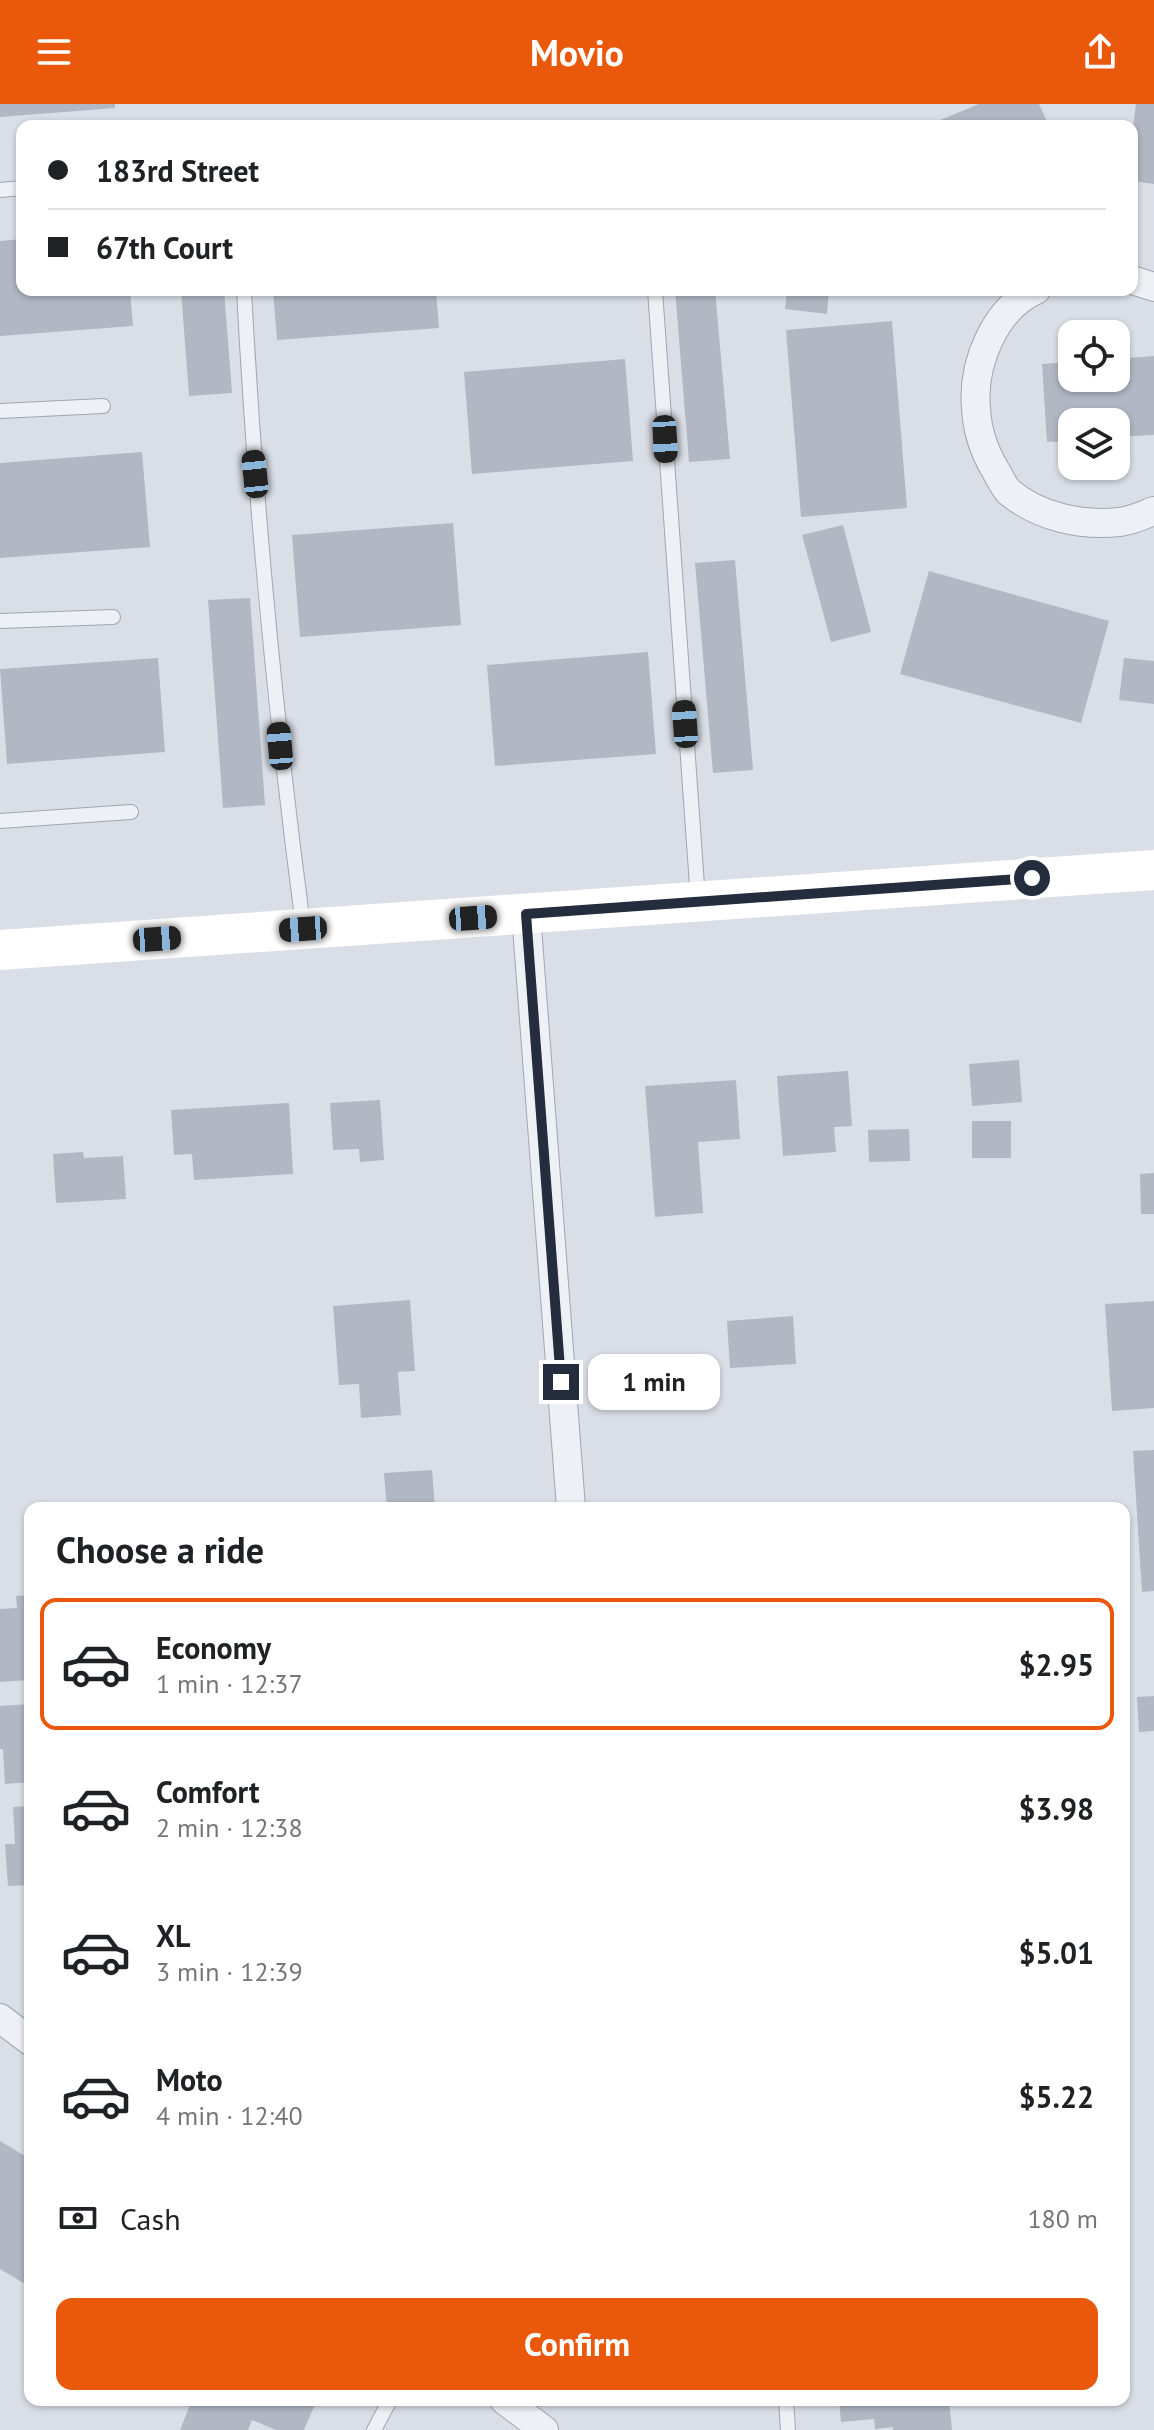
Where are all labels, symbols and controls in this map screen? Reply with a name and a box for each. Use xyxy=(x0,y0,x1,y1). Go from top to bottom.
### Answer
text: Movio xyxy=(530,29,624,76)
icon: menu xyxy=(32,30,76,74)
icon: share xyxy=(1078,30,1122,74)
text: 183rd Street xyxy=(96,151,259,190)
text: 67th Court xyxy=(96,228,233,267)
map controls xyxy=(1058,320,1130,480)
button: locate xyxy=(1058,320,1130,392)
button: layers xyxy=(1058,408,1130,480)
car xyxy=(652,414,678,464)
car xyxy=(241,449,269,499)
car xyxy=(671,699,699,749)
car xyxy=(266,721,294,771)
route start xyxy=(1014,860,1050,896)
car xyxy=(448,904,498,932)
car xyxy=(278,915,328,943)
car xyxy=(132,925,182,953)
callout: 1 min xyxy=(589,1354,721,1410)
route end xyxy=(543,1364,579,1400)
text: 1 min xyxy=(622,1365,686,1398)
text: Choose a ride xyxy=(56,1526,264,1573)
icon: car xyxy=(60,1628,132,1700)
text: Economy xyxy=(156,1628,271,1667)
text: $2.95 xyxy=(1019,1645,1094,1684)
text: 1 min · 12:37 xyxy=(156,1667,303,1700)
icon: car xyxy=(60,1772,132,1844)
text: Comfort xyxy=(156,1772,259,1811)
text: $3.98 xyxy=(1019,1789,1094,1828)
text: 2 min · 12:38 xyxy=(156,1811,303,1844)
icon: car xyxy=(60,1916,132,1988)
text: XL xyxy=(156,1916,190,1955)
text: $5.01 xyxy=(1019,1933,1094,1972)
text: 3 min · 12:39 xyxy=(156,1955,303,1988)
icon: car xyxy=(60,2060,132,2132)
text: Moto xyxy=(156,2060,223,2099)
text: $5.22 xyxy=(1019,2077,1094,2116)
text: 4 min · 12:40 xyxy=(156,2099,303,2132)
icon: cash xyxy=(56,2196,100,2240)
text: Cash xyxy=(120,2199,181,2238)
text: 180 m xyxy=(1027,2202,1098,2235)
button: Confirm xyxy=(56,2298,1098,2390)

